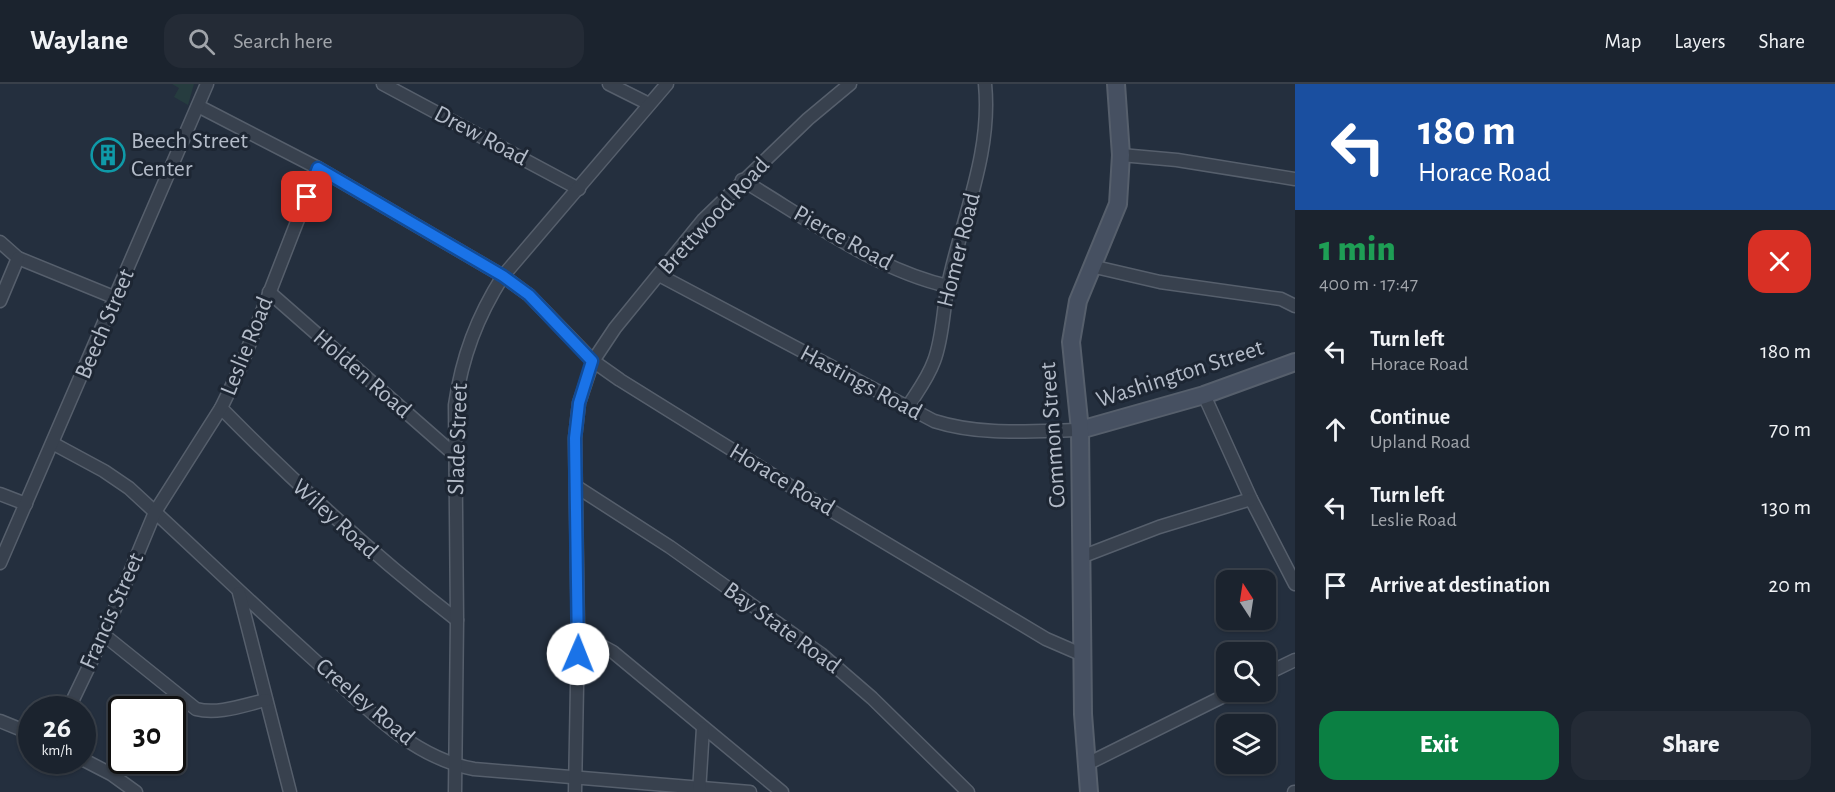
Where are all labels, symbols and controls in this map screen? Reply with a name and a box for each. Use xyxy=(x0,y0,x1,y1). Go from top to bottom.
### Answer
search box xyxy=(164,14,584,68)
icon: search xyxy=(185,25,218,58)
text: Waylane xyxy=(30,27,128,55)
text: Search here xyxy=(233,30,333,52)
text: Map xyxy=(1605,31,1641,52)
text: Layers xyxy=(1674,31,1725,52)
text: Share xyxy=(1758,31,1805,52)
street label: Drew Road xyxy=(430,101,532,171)
icon: left xyxy=(1319,108,1397,186)
text: 180 m xyxy=(1418,110,1516,152)
place label: Beech Street Center xyxy=(131,129,248,181)
building icon: Beech Street Center xyxy=(90,137,126,173)
street label: Brettwood Road xyxy=(654,153,774,279)
text: Horace Road xyxy=(1418,159,1551,186)
pin xyxy=(281,171,332,222)
icon: arrive xyxy=(290,180,323,213)
street label: Homer Road xyxy=(933,190,985,310)
street label: Pierce Road xyxy=(789,201,897,275)
button: close xyxy=(1748,230,1811,293)
text: 1 min xyxy=(1319,231,1396,267)
street label: Beech Street xyxy=(71,265,139,383)
text: 400 m · 17:47 xyxy=(1319,274,1418,294)
street label: Leslie Road xyxy=(216,293,278,399)
street label: Holden Road xyxy=(308,325,416,423)
text: Turn left xyxy=(1370,328,1444,350)
icon: left xyxy=(1319,335,1352,368)
street label: Washington Street xyxy=(1093,336,1267,412)
text: 180 m xyxy=(1760,340,1811,362)
street label: Hastings Road xyxy=(796,341,926,425)
text: Horace Road xyxy=(1370,354,1468,374)
street label: Common Street xyxy=(1036,361,1070,509)
street label: Slade Street xyxy=(444,382,472,495)
text: Continue xyxy=(1370,406,1450,428)
icon: ahead xyxy=(1319,413,1352,446)
text: 70 m xyxy=(1769,418,1811,440)
text: Upland Road xyxy=(1370,432,1470,452)
street label: Horace Road xyxy=(725,439,839,521)
street label: Wiley Road xyxy=(288,475,382,563)
text: Turn left xyxy=(1370,484,1444,506)
icon: left xyxy=(1319,491,1352,524)
text: 130 m xyxy=(1762,496,1811,518)
text: Leslie Road xyxy=(1370,510,1457,530)
street label: Francis Street xyxy=(76,549,148,673)
icon: arrive xyxy=(1319,569,1352,602)
north arrow xyxy=(1216,570,1276,630)
map controls xyxy=(1216,570,1276,774)
text: Arrive at destination xyxy=(1370,574,1550,596)
text: 20 m xyxy=(1768,574,1811,596)
street label: Bay State Road xyxy=(719,578,845,678)
position arrow xyxy=(546,622,610,686)
button: search xyxy=(1216,642,1276,702)
street label: Creeley Road xyxy=(311,654,419,750)
speed limit sign: 30 xyxy=(108,696,186,774)
button: Exit xyxy=(1319,711,1559,780)
button: Share xyxy=(1571,711,1811,780)
text: 26 xyxy=(43,713,71,743)
button: layers xyxy=(1216,714,1276,774)
text: km/h xyxy=(42,743,72,758)

